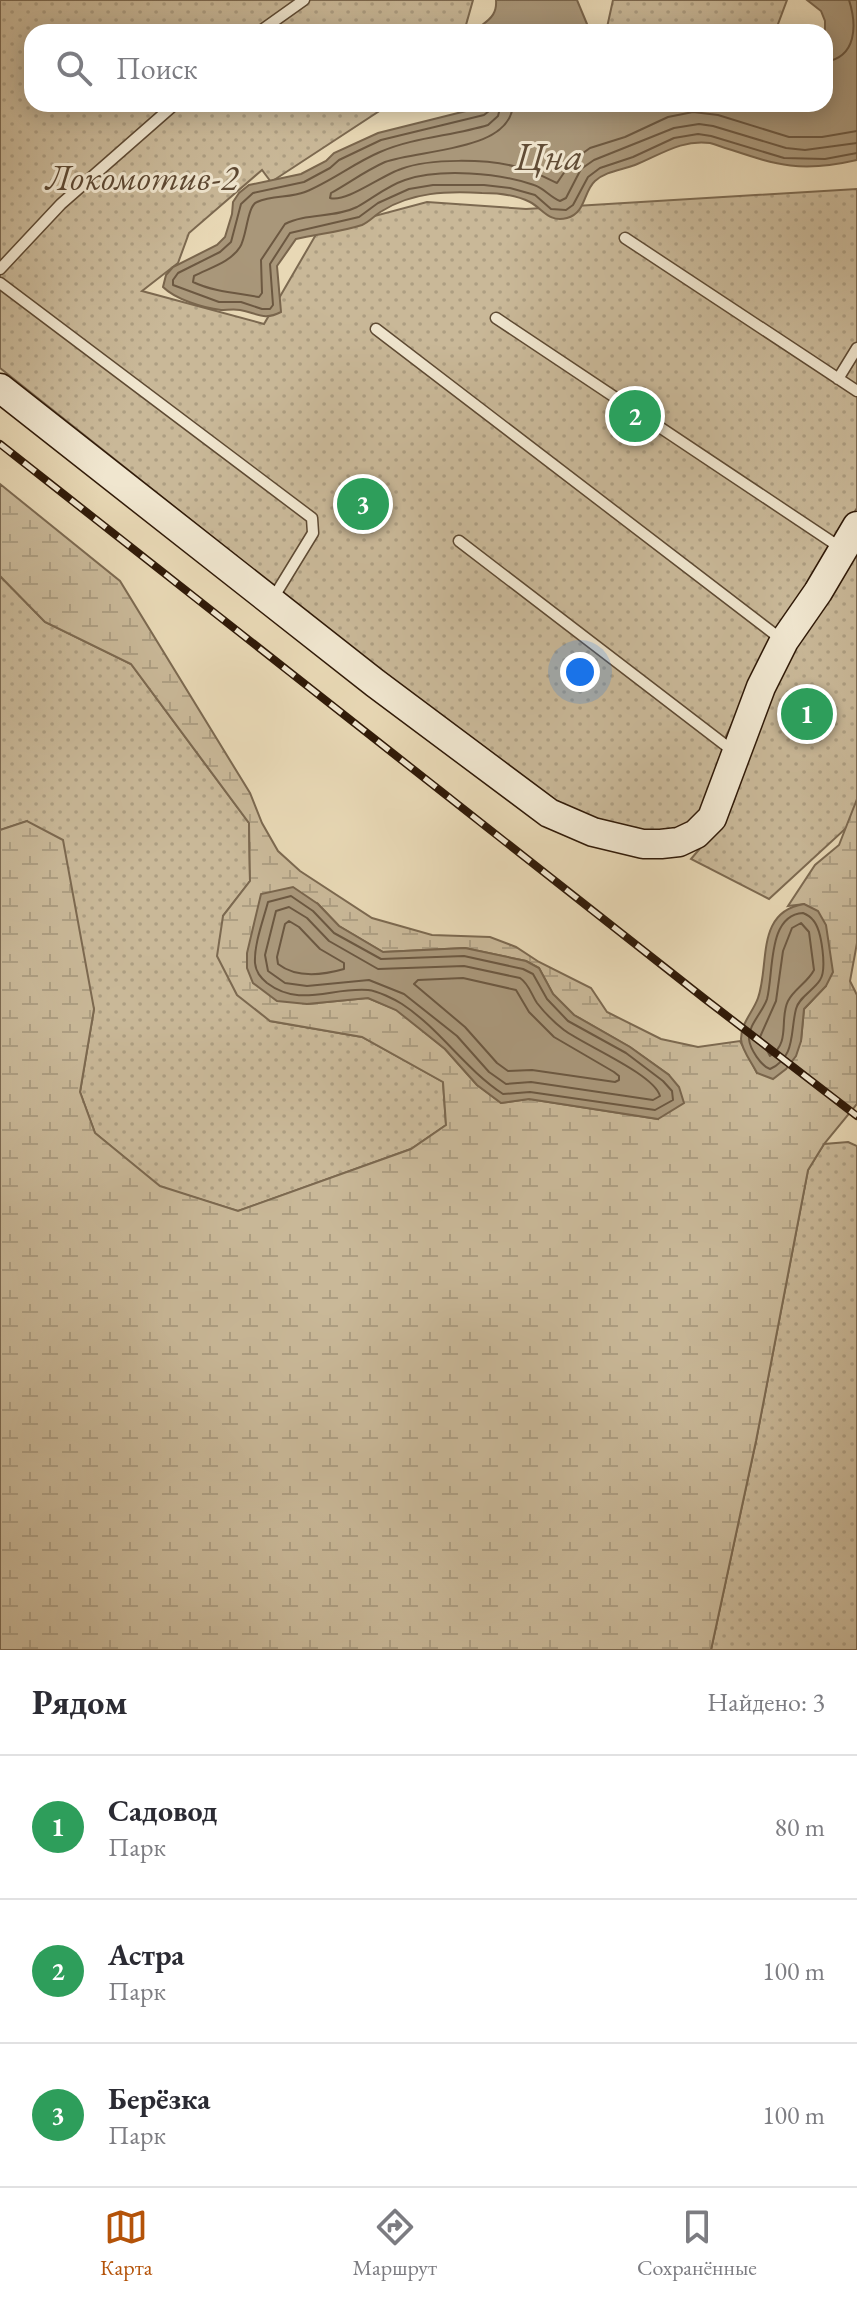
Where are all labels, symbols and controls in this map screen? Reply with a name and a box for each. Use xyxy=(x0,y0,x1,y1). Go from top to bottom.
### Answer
search box xyxy=(24,24,833,112)
icon: search xyxy=(52,46,96,90)
text: Поиск xyxy=(116,49,198,88)
water label: Цна xyxy=(514,131,583,180)
park label: Локомотив-2 xyxy=(44,154,240,201)
pin: 2 xyxy=(609,386,661,446)
pin: 3 xyxy=(337,474,389,534)
your location xyxy=(560,652,600,692)
pin: 1 xyxy=(781,684,833,744)
text: Рядом xyxy=(32,1680,127,1724)
text: Найдено: 3 xyxy=(707,1685,825,1719)
text: Садовод xyxy=(108,1791,218,1830)
text: 1 xyxy=(51,1810,65,1844)
text: 80 m xyxy=(775,1810,825,1844)
text: Парк xyxy=(108,1830,166,1864)
text: Астра xyxy=(108,1935,185,1974)
text: 2 xyxy=(51,1954,65,1988)
text: 100 m xyxy=(762,1954,825,1988)
text: Парк xyxy=(108,1974,166,2008)
text: Берёзка xyxy=(108,2079,210,2118)
text: 3 xyxy=(51,2098,65,2132)
text: 100 m xyxy=(762,2098,825,2132)
text: Парк xyxy=(108,2118,166,2152)
tab: Карта xyxy=(100,2205,153,2282)
tab: Маршрут xyxy=(353,2205,437,2282)
tab: Сохранённые xyxy=(637,2205,757,2282)

